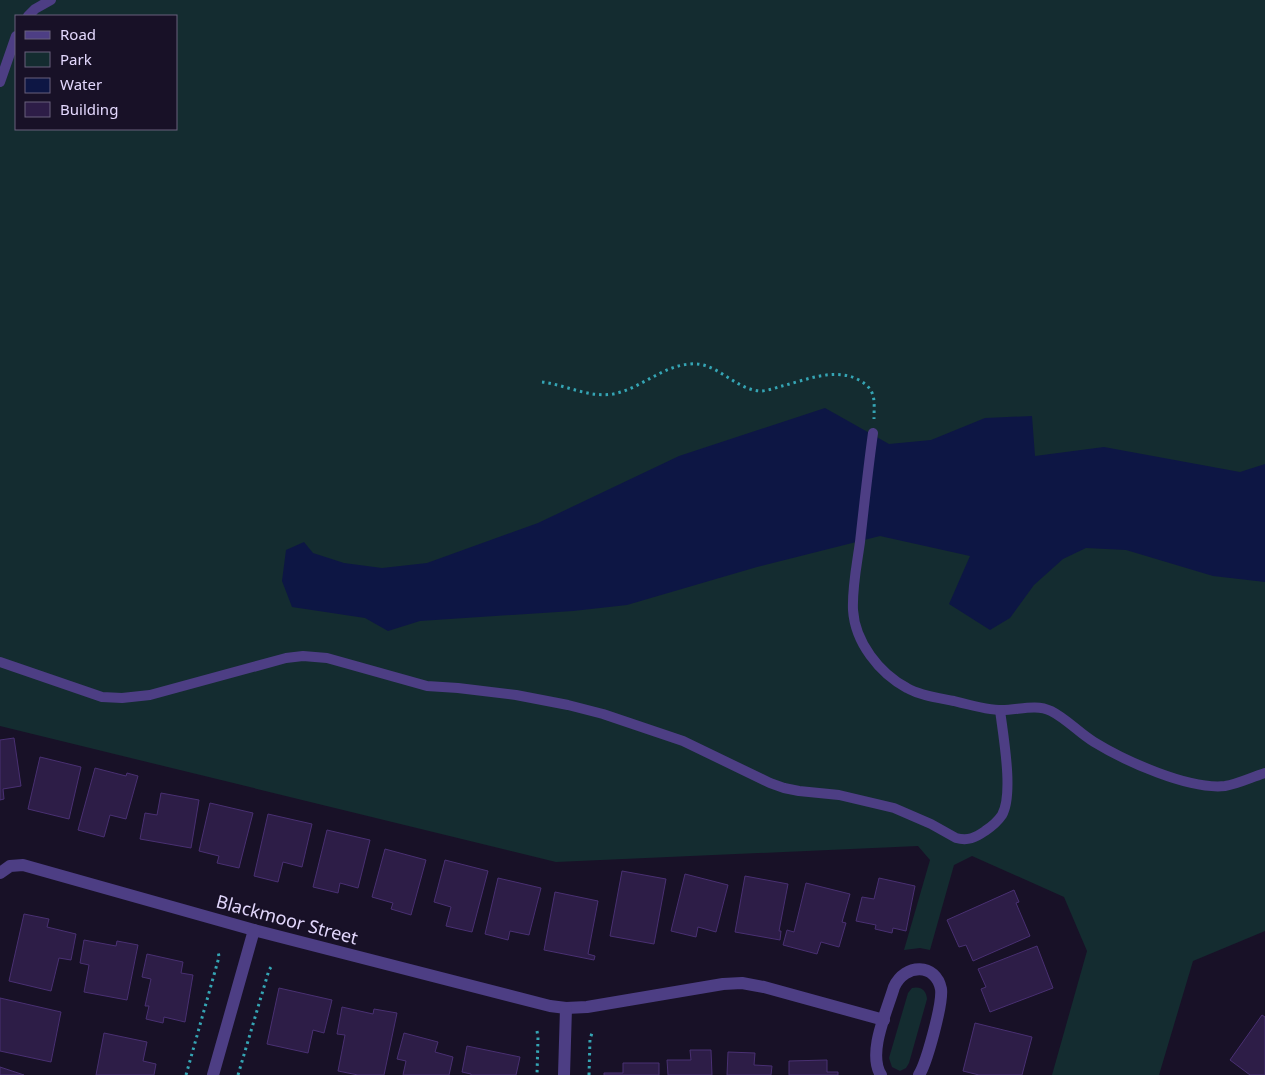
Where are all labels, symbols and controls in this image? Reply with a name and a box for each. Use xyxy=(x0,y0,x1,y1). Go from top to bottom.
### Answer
legend xyxy=(15,15,178,130)
text: Road xyxy=(60,24,96,44)
text: Park xyxy=(60,49,92,69)
text: Water xyxy=(60,74,102,94)
text: Building xyxy=(60,99,118,119)
street label: Blackmoor Street xyxy=(214,889,361,950)

